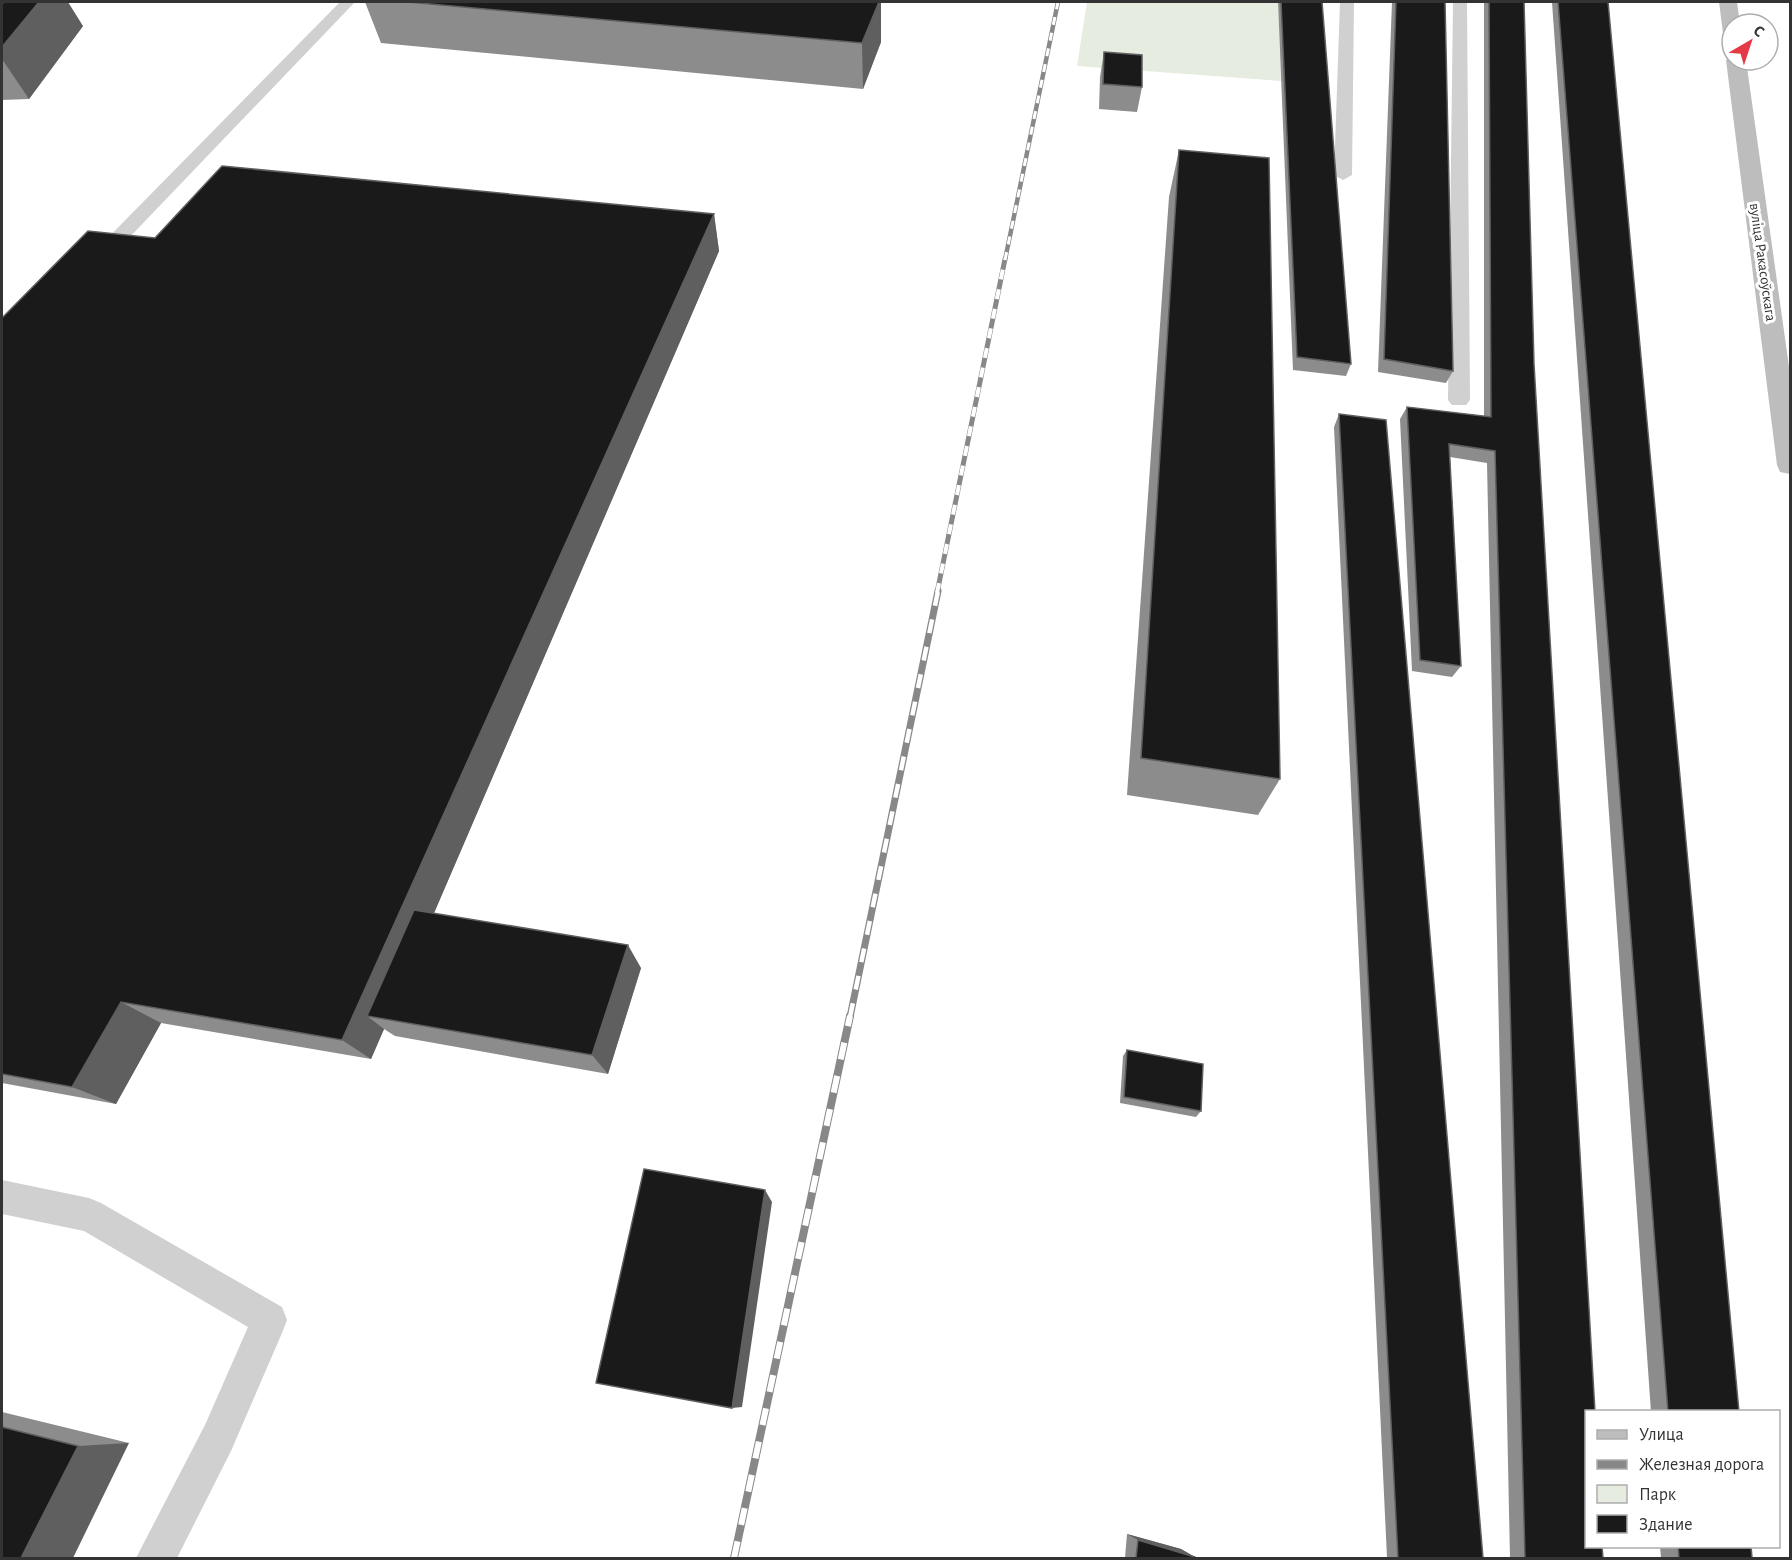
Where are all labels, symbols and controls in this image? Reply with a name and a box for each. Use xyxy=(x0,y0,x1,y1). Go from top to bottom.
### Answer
north arrow xyxy=(1720,12,1780,72)
text: С xyxy=(1750,22,1767,40)
street label: вуліца Ракасоўскага xyxy=(1747,202,1778,322)
legend xyxy=(1585,1410,1780,1548)
text: Улица xyxy=(1639,1426,1684,1444)
text: Железная дорога xyxy=(1639,1456,1764,1474)
text: Парк xyxy=(1639,1486,1677,1504)
text: Здание xyxy=(1639,1516,1693,1534)

